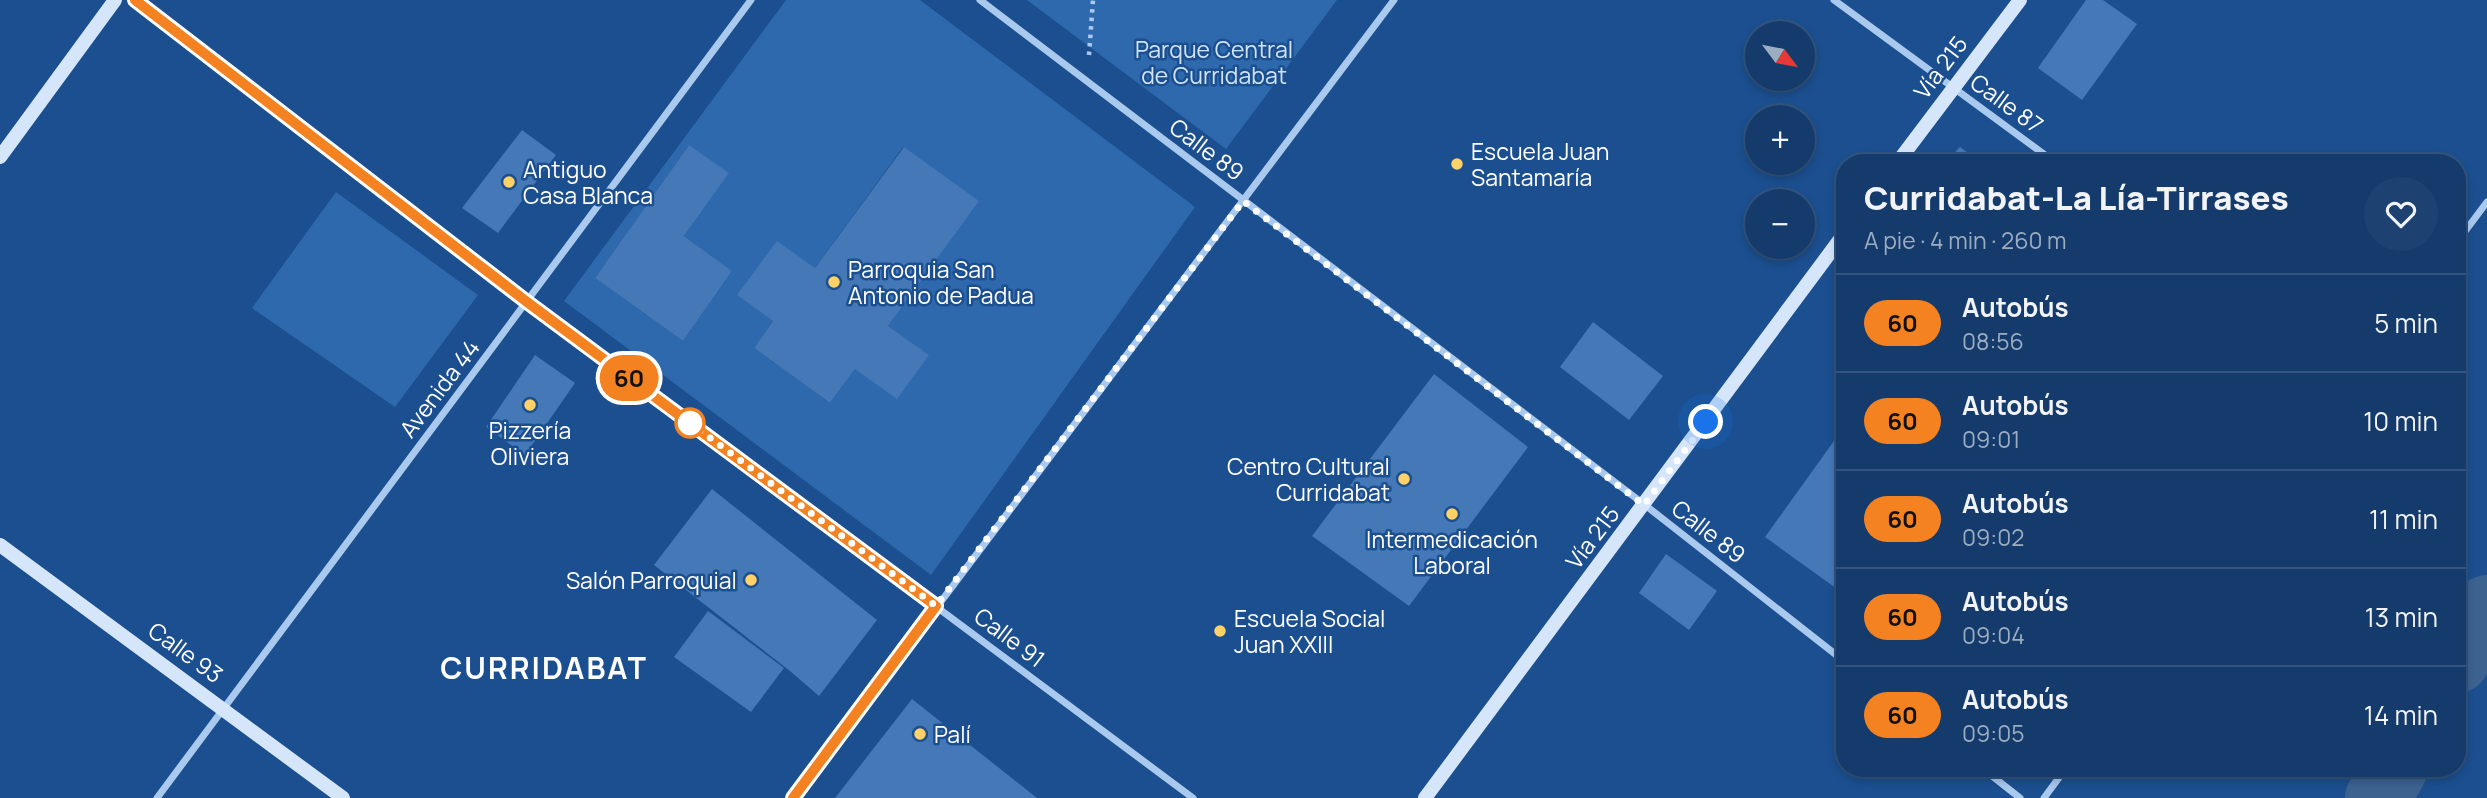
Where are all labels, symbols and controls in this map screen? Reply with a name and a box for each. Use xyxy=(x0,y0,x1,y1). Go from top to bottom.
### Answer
north arrow xyxy=(1745,21,1815,91)
map controls xyxy=(1745,21,1815,259)
street label: Vía 215 xyxy=(1906,29,1974,105)
park label: Parque Central de Curridabat xyxy=(1135,33,1293,91)
street label: Calle 87 xyxy=(1964,66,2050,140)
button: + xyxy=(1745,105,1815,175)
street label: Calle 89 xyxy=(1163,110,1251,188)
place label: Escuela Juan Santamaría xyxy=(1471,135,1610,193)
place label: Antiguo Casa Blanca xyxy=(523,153,653,211)
marker: Escuela Juan Santamaría xyxy=(1449,156,1465,172)
marker: Antiguo Casa Blanca xyxy=(501,174,517,190)
text: Curridabat-La Lía-Tirrases xyxy=(1864,175,2289,220)
button: heart xyxy=(2364,177,2438,251)
button: − xyxy=(1745,189,1815,259)
text: A pie · 4 min · 260 m xyxy=(1864,224,2067,256)
place label: Parroquia San Antonio de Padua xyxy=(848,253,1034,311)
marker: Parroquia San Antonio de Padua xyxy=(826,274,842,290)
text: Autobús xyxy=(1962,289,2069,325)
text: 5 min xyxy=(2374,305,2438,341)
text: 60 xyxy=(1887,306,1918,339)
text: 08:56 xyxy=(1962,325,2024,357)
street label: Avenida 44 xyxy=(392,332,486,444)
line badge: 60 xyxy=(598,355,660,401)
text: 60 xyxy=(614,361,644,394)
text: Autobús xyxy=(1962,387,2069,423)
marker: Pizzería Oliviera xyxy=(522,397,538,413)
text: 10 min xyxy=(2363,403,2438,439)
your location xyxy=(1688,404,1723,439)
text: 60 xyxy=(1887,404,1918,437)
unlabelled marker xyxy=(675,408,705,438)
place label: Pizzería Oliviera xyxy=(489,414,571,472)
text: 09:01 xyxy=(1962,423,2020,455)
place label: Centro Cultural Curridabat xyxy=(1227,450,1390,508)
marker: Centro Cultural Curridabat xyxy=(1396,471,1412,487)
text: Autobús xyxy=(1962,485,2069,521)
street label: Calle 89 xyxy=(1665,492,1753,570)
street label: Vía 215 xyxy=(1558,499,1626,575)
text: 11 min xyxy=(2369,501,2438,537)
text: 60 xyxy=(1887,502,1918,535)
marker: Intermedicación Laboral xyxy=(1444,506,1460,522)
text: 09:02 xyxy=(1962,521,2024,553)
place label: Intermedicación Laboral xyxy=(1366,523,1538,581)
place label: Salón Parroquial xyxy=(566,564,737,596)
marker: Salón Parroquial xyxy=(743,572,759,588)
text: Autobús xyxy=(1962,583,2069,619)
text: 13 min xyxy=(2365,599,2438,635)
street label: Calle 91 xyxy=(968,600,1052,674)
text: 60 xyxy=(1887,600,1918,633)
place label: Escuela Social Juan XXIII xyxy=(1234,602,1385,660)
street label: Calle 93 xyxy=(142,614,230,690)
text: 09:04 xyxy=(1962,619,2025,651)
marker: Escuela Social Juan XXIII xyxy=(1212,623,1228,639)
district label: CURRIDABAT xyxy=(440,647,648,688)
text: Autobús xyxy=(1962,681,2069,717)
text: 14 min xyxy=(2364,697,2438,733)
text: 60 xyxy=(1887,698,1918,731)
text: 09:05 xyxy=(1962,717,2025,749)
place label: Palí xyxy=(934,718,971,750)
marker: Palí xyxy=(912,726,928,742)

